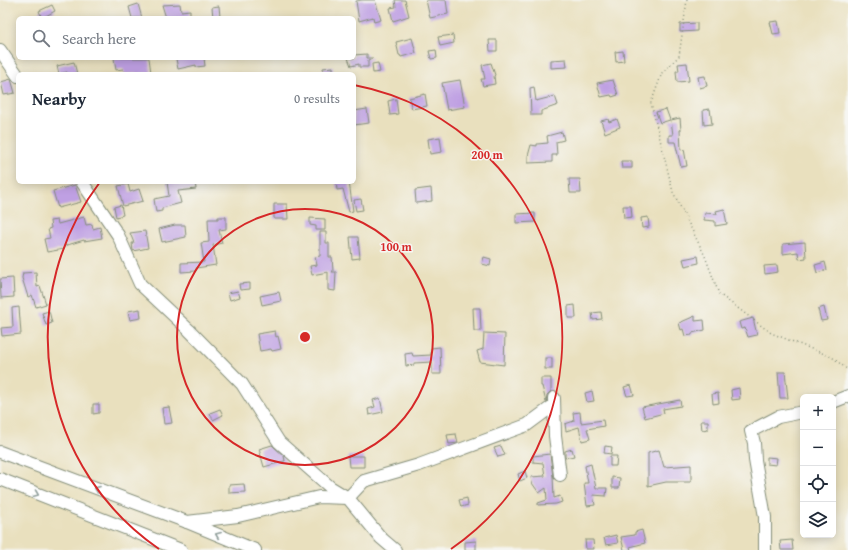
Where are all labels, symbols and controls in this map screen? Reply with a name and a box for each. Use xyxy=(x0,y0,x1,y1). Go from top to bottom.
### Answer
search box xyxy=(16,16,356,60)
icon: search xyxy=(30,27,52,49)
text: Search here xyxy=(62,28,136,49)
text: Nearby xyxy=(32,86,86,111)
text: 0 results xyxy=(294,89,340,108)
text: 200 m xyxy=(471,146,504,163)
text: 100 m xyxy=(380,238,413,255)
centre of rings xyxy=(298,330,312,344)
map controls xyxy=(800,394,836,538)
button: + xyxy=(800,394,836,430)
button: − xyxy=(800,430,836,466)
button: locate xyxy=(800,466,836,502)
one-way arrow xyxy=(94,485,101,493)
one-way arrow xyxy=(33,489,40,497)
button: layers xyxy=(800,502,836,538)
one-way arrow xyxy=(215,532,222,540)

